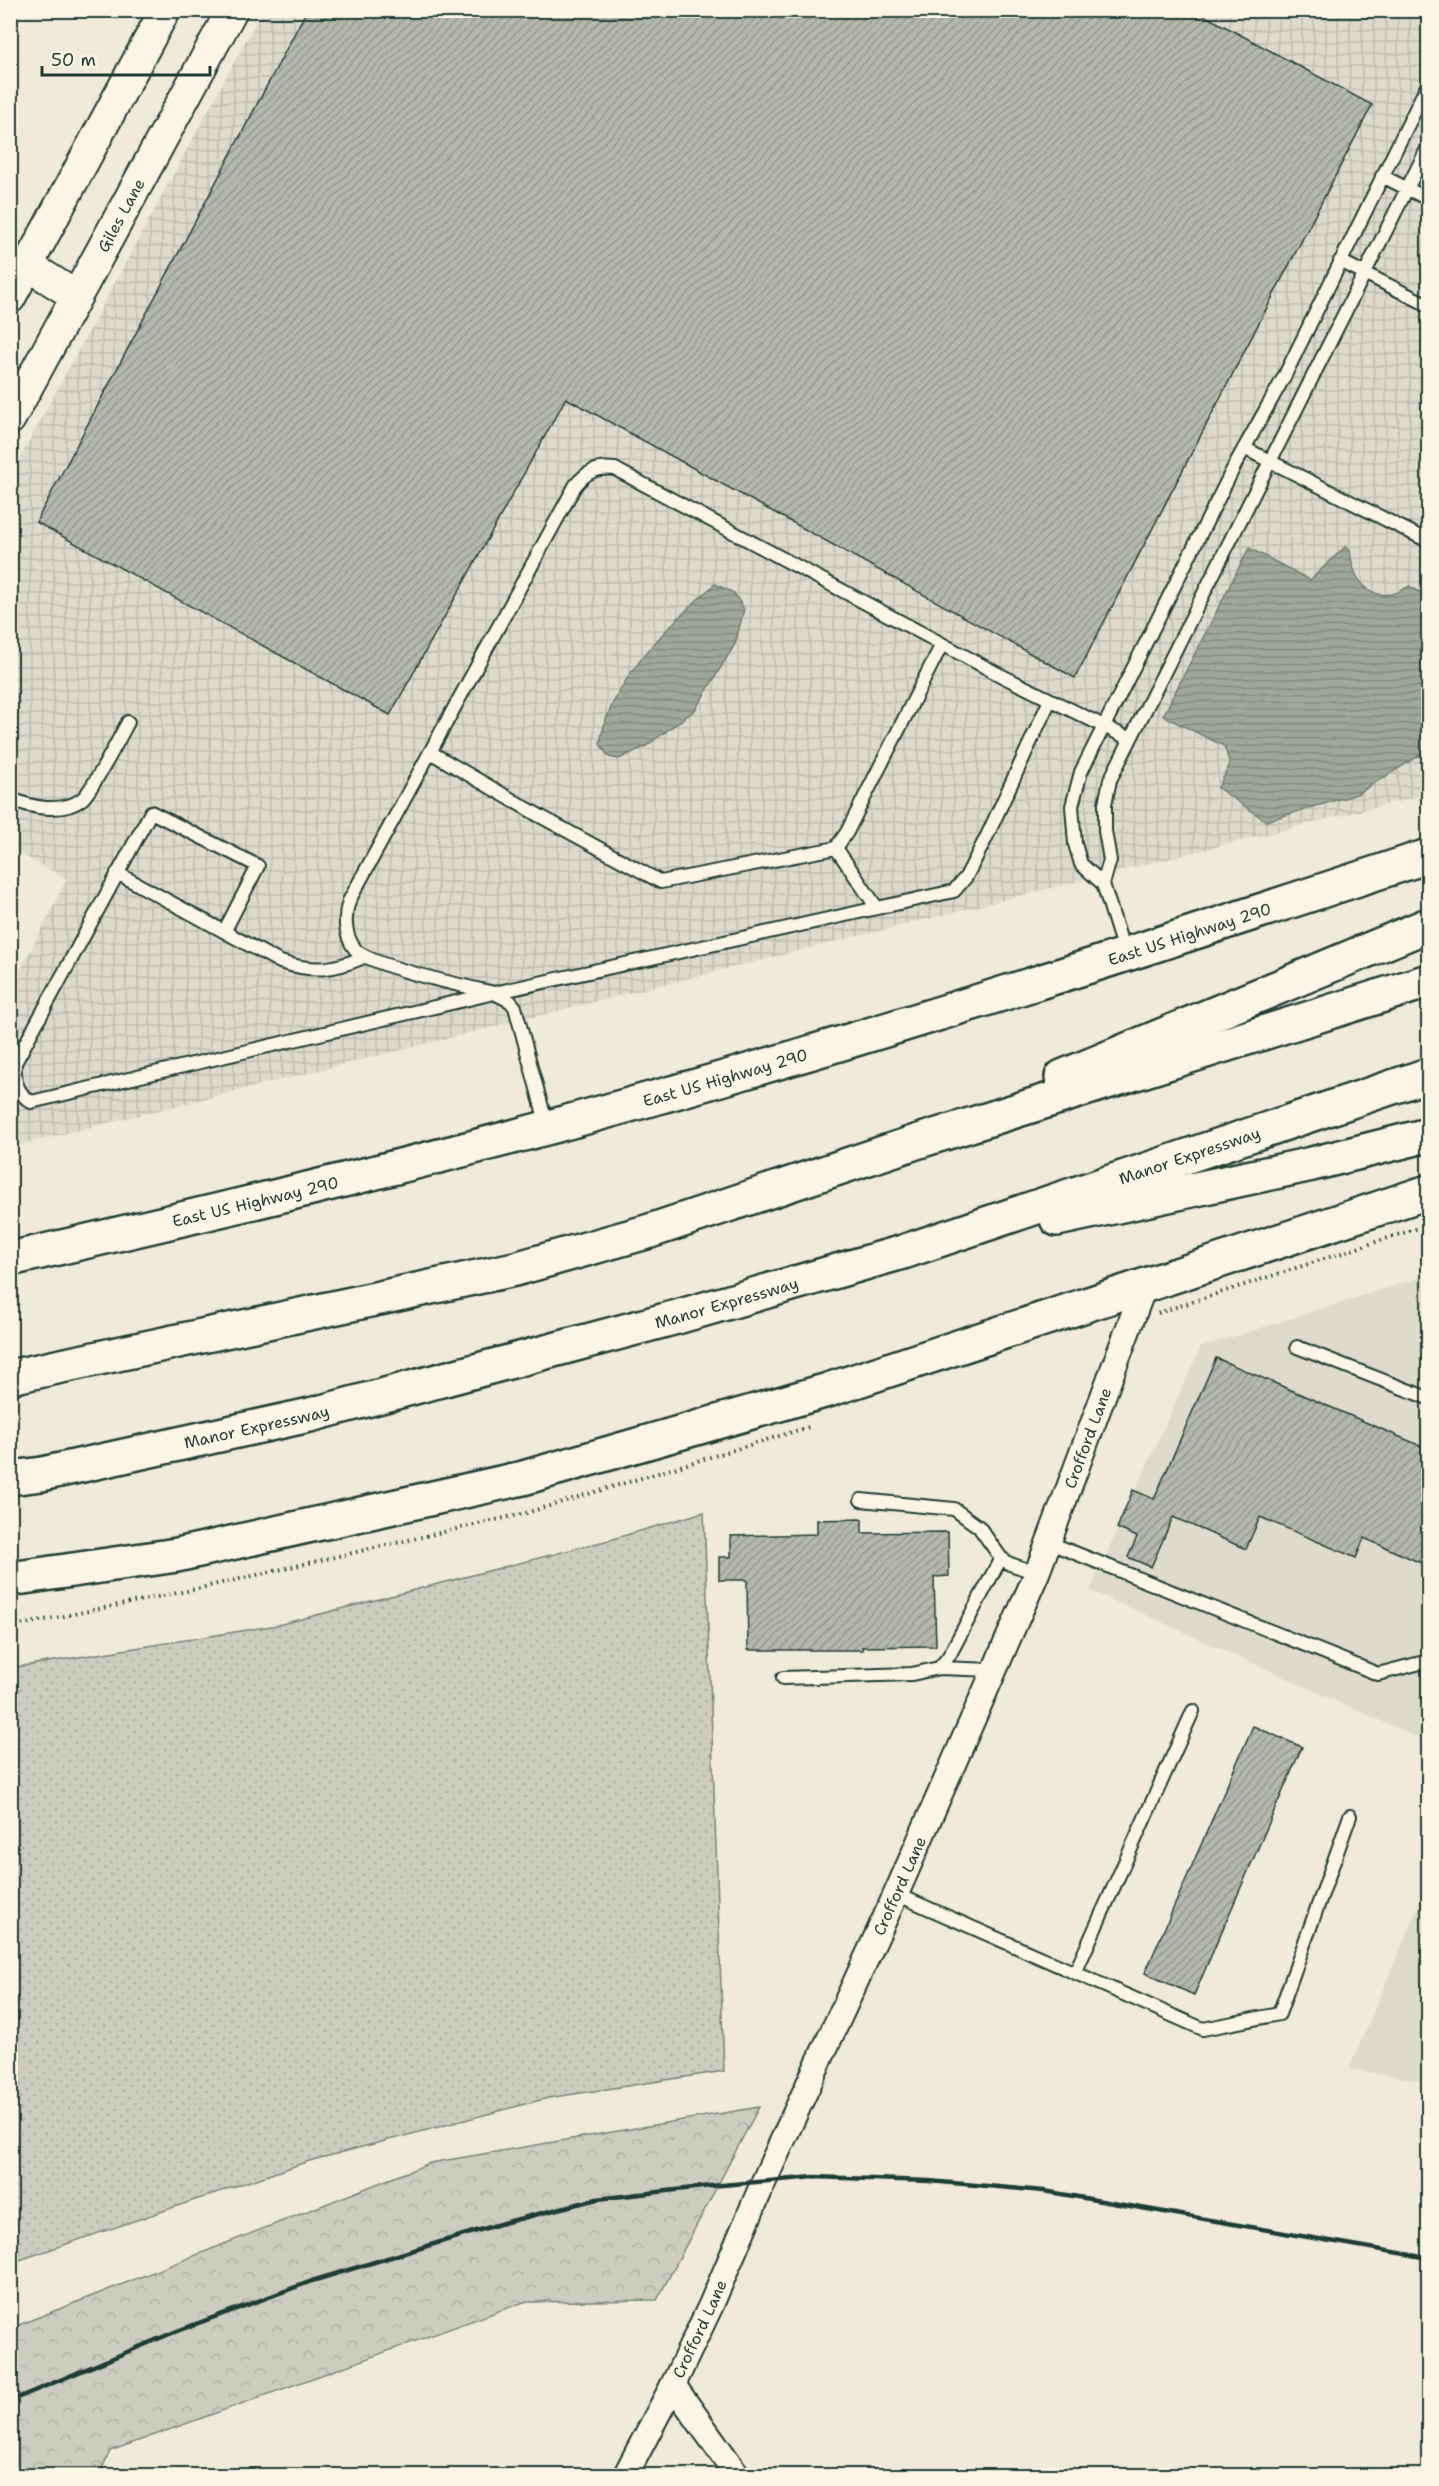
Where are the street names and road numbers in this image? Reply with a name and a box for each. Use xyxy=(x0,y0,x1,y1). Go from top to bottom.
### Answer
street label: Giles Lane xyxy=(93,175,150,256)
street label: East US Highway 290 xyxy=(1105,898,1274,971)
street label: East US Highway 290 xyxy=(641,1044,810,1112)
street label: Manor Expressway xyxy=(1116,1122,1263,1189)
street label: East US Highway 290 xyxy=(170,1172,341,1232)
street label: Manor Expressway xyxy=(653,1273,801,1333)
street label: Crofford Lane xyxy=(1059,1385,1116,1492)
street label: Manor Expressway xyxy=(182,1400,332,1453)
street label: Crofford Lane xyxy=(868,1833,931,1939)
street label: Crofford Lane xyxy=(668,2277,732,2382)

